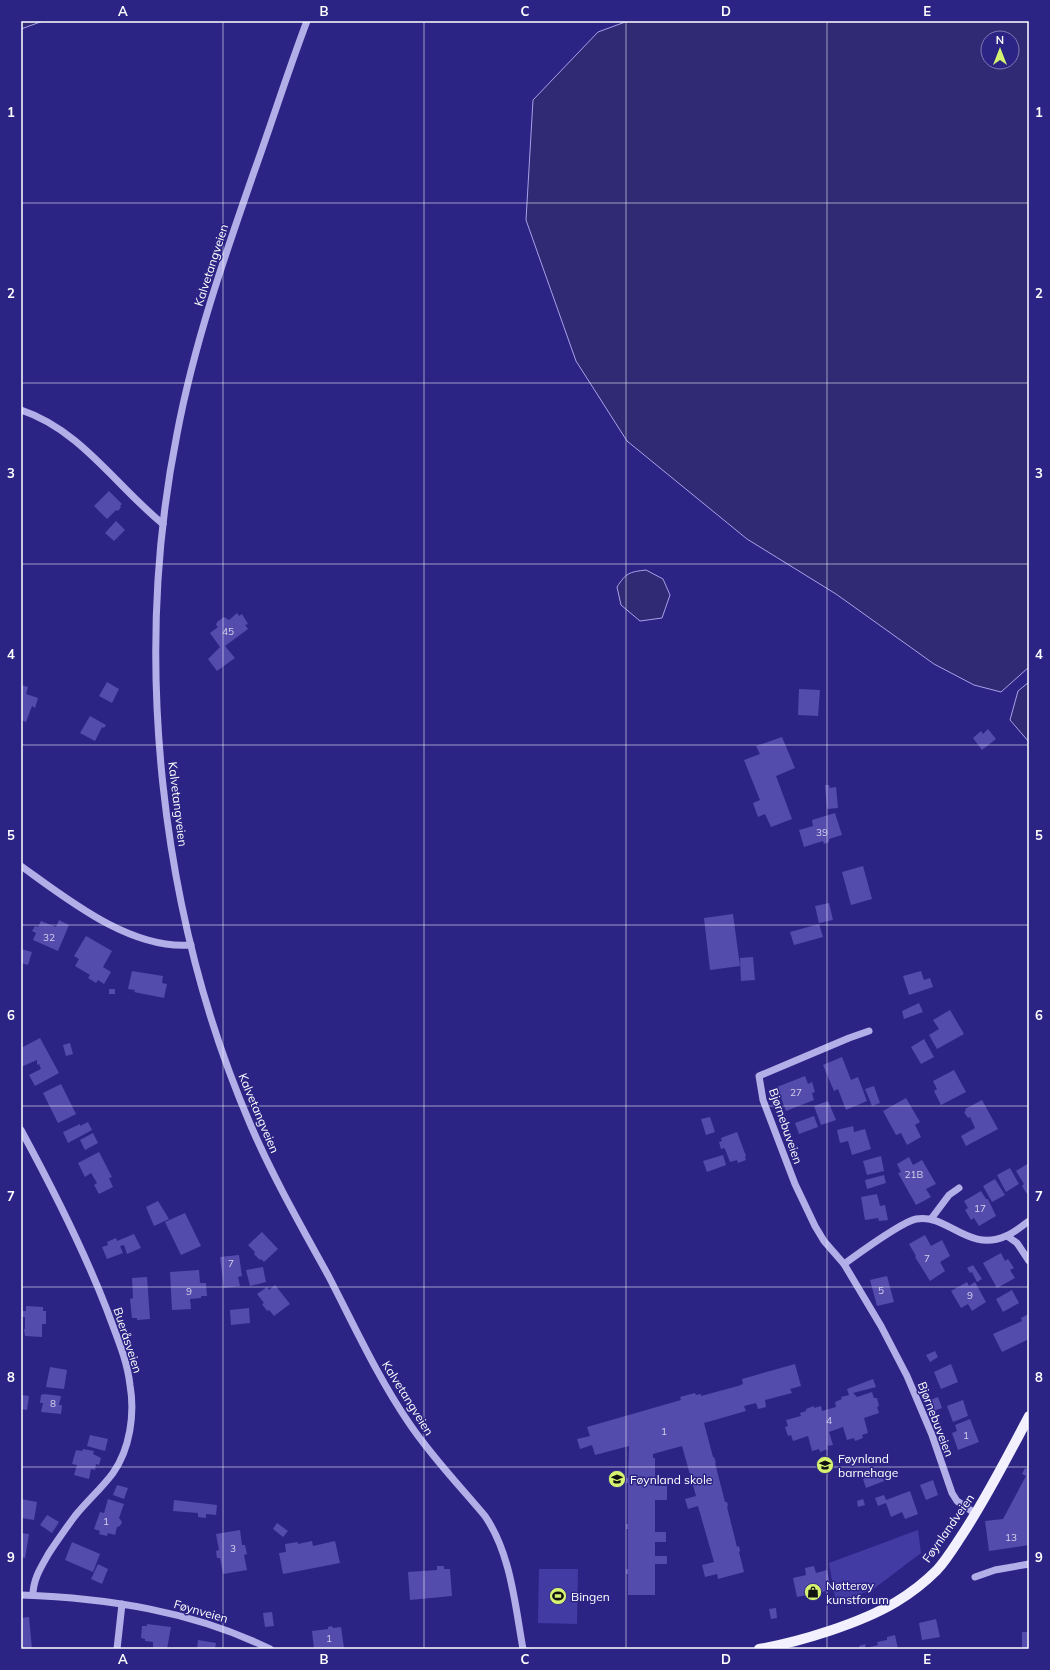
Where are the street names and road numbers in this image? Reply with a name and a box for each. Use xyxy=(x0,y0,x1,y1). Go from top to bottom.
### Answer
street label: Kalvetangveien xyxy=(191,222,231,308)
street label: Kalvetangveien xyxy=(165,761,191,847)
street label: Kalvetangveien xyxy=(235,1071,283,1155)
street label: Bjørnebuveien xyxy=(766,1086,806,1166)
street label: Bueråsveien xyxy=(110,1305,146,1375)
street label: Kalvetangveien xyxy=(379,1358,437,1438)
street label: Bjørnebuveien xyxy=(915,1379,957,1459)
street label: Føynlandveien xyxy=(919,1491,977,1565)
street label: Føynveien xyxy=(172,1596,230,1626)

